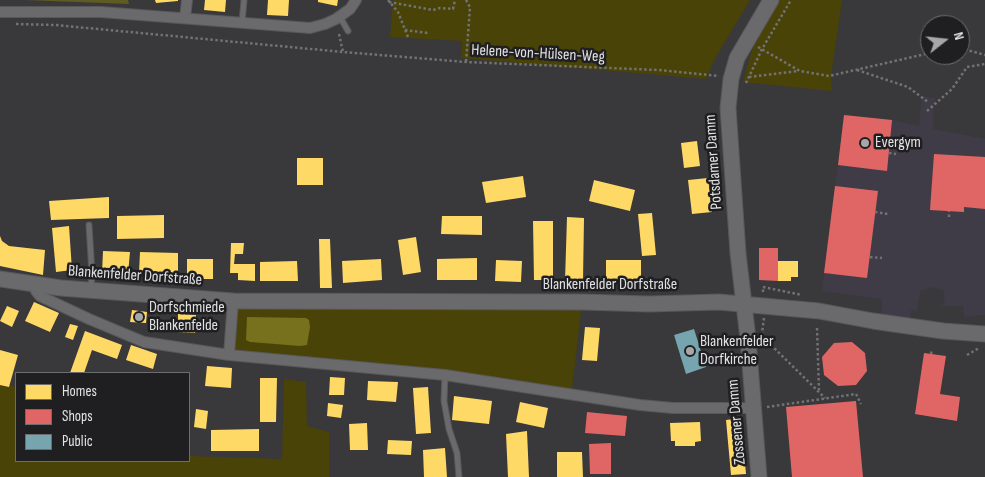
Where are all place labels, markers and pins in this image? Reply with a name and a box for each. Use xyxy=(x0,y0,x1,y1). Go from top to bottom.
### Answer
place label: Evergym xyxy=(875,133,921,153)
marker: Evergym xyxy=(859,137,871,149)
place label: Dorfschmiede Blankenfelde xyxy=(149,298,225,336)
marker: Dorfschmiede Blankenfelde xyxy=(133,311,145,323)
place label: Blankenfelder Dorfkirche xyxy=(700,332,774,370)
marker: Blankenfelder Dorfkirche xyxy=(684,345,696,357)

